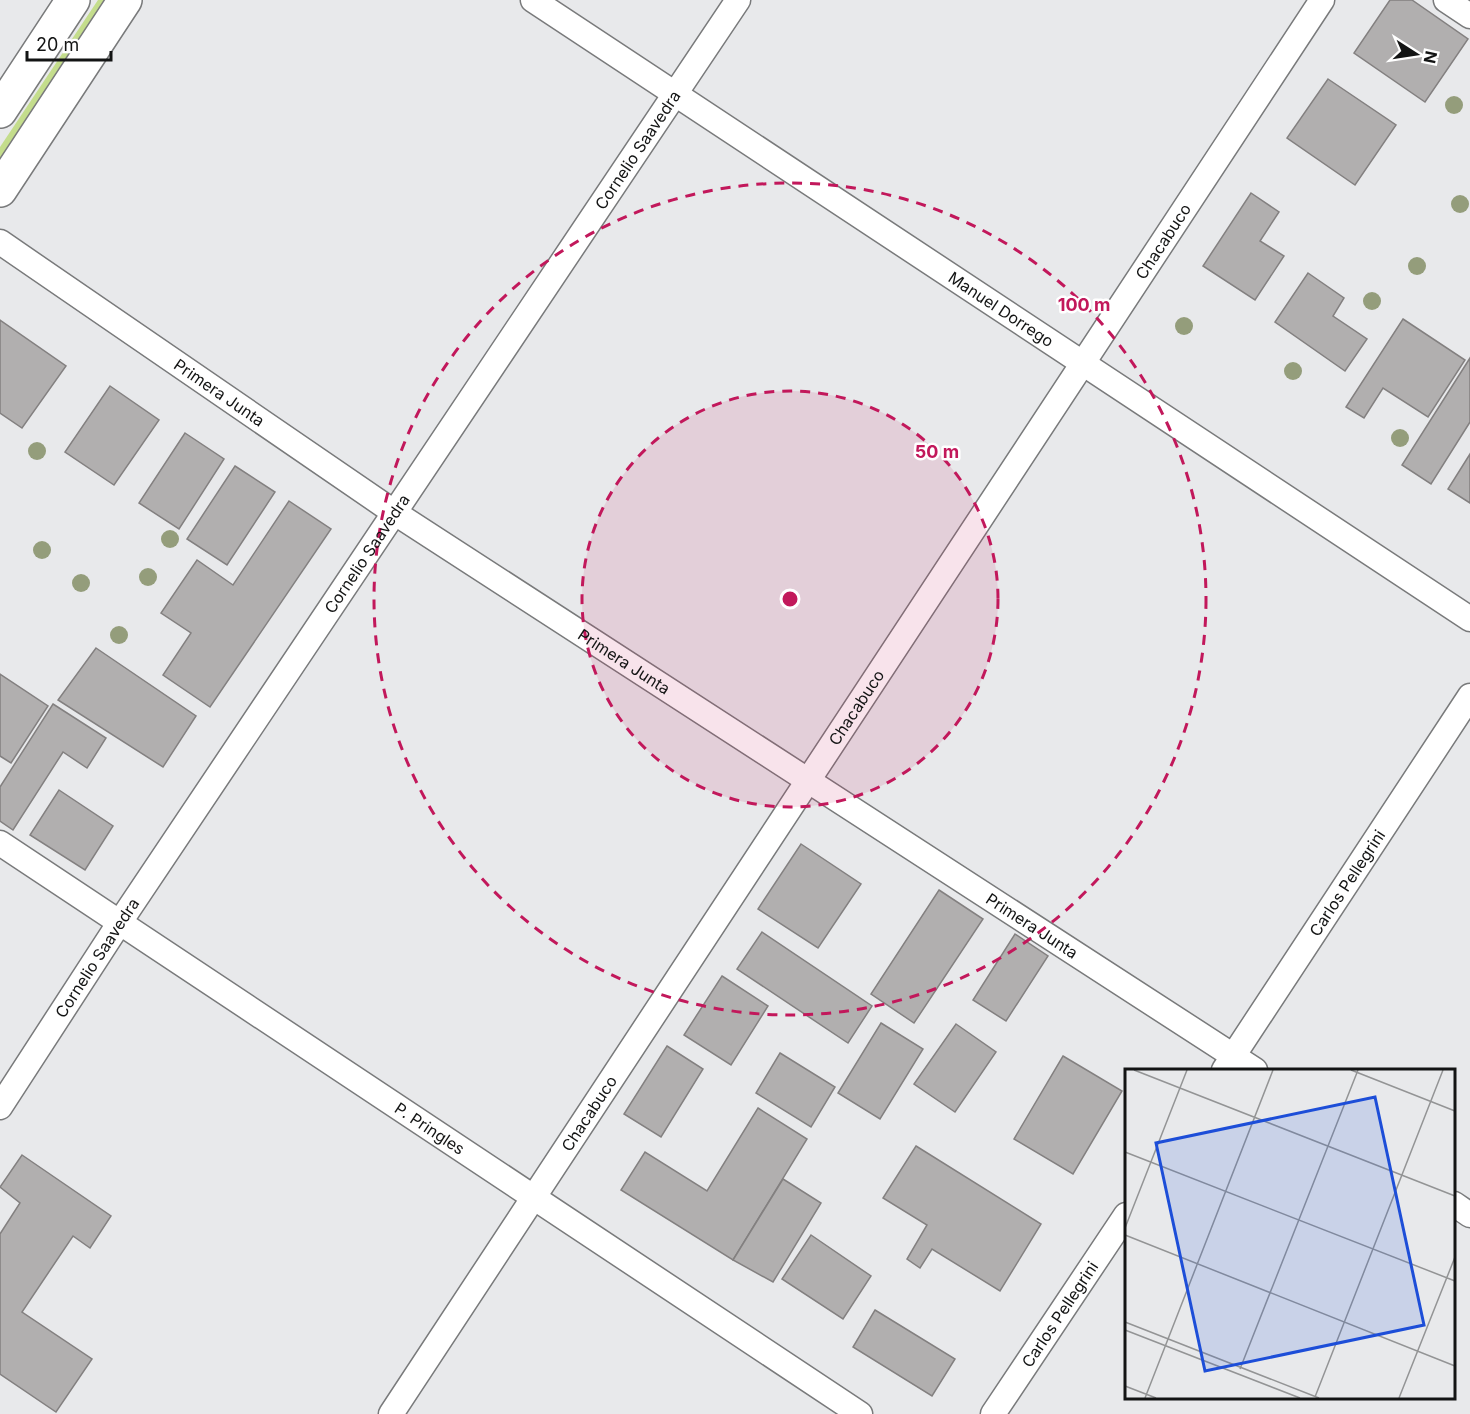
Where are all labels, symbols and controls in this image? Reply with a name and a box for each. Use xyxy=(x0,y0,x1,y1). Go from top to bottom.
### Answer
scale bar xyxy=(27,24,111,62)
north arrow xyxy=(1386,24,1446,84)
text: 20 m xyxy=(36,34,79,55)
text: N xyxy=(1420,49,1442,65)
street label: Cornelio Saavedra xyxy=(591,87,685,213)
street label: Chacabuco xyxy=(1131,200,1195,283)
street label: Manuel Dorrego xyxy=(945,267,1057,351)
text: 100 m xyxy=(1058,294,1110,315)
street label: Primera Junta xyxy=(170,354,269,431)
text: 50 m xyxy=(915,441,959,462)
street label: Cornelio Saavedra xyxy=(320,490,414,617)
centre of rings xyxy=(780,589,800,609)
street label: Primera Junta xyxy=(574,624,674,698)
street label: Chacabuco xyxy=(824,666,888,749)
street label: Carlos Pellegrini xyxy=(1305,826,1389,940)
street label: Primera Junta xyxy=(982,888,1082,963)
street label: Cornelio Saavedra xyxy=(51,894,143,1021)
inset map xyxy=(1125,1069,1455,1399)
street label: Chacabuco xyxy=(557,1072,621,1155)
street label: P. Pringles xyxy=(391,1098,469,1159)
street label: Carlos Pellegrini xyxy=(1017,1257,1102,1371)

